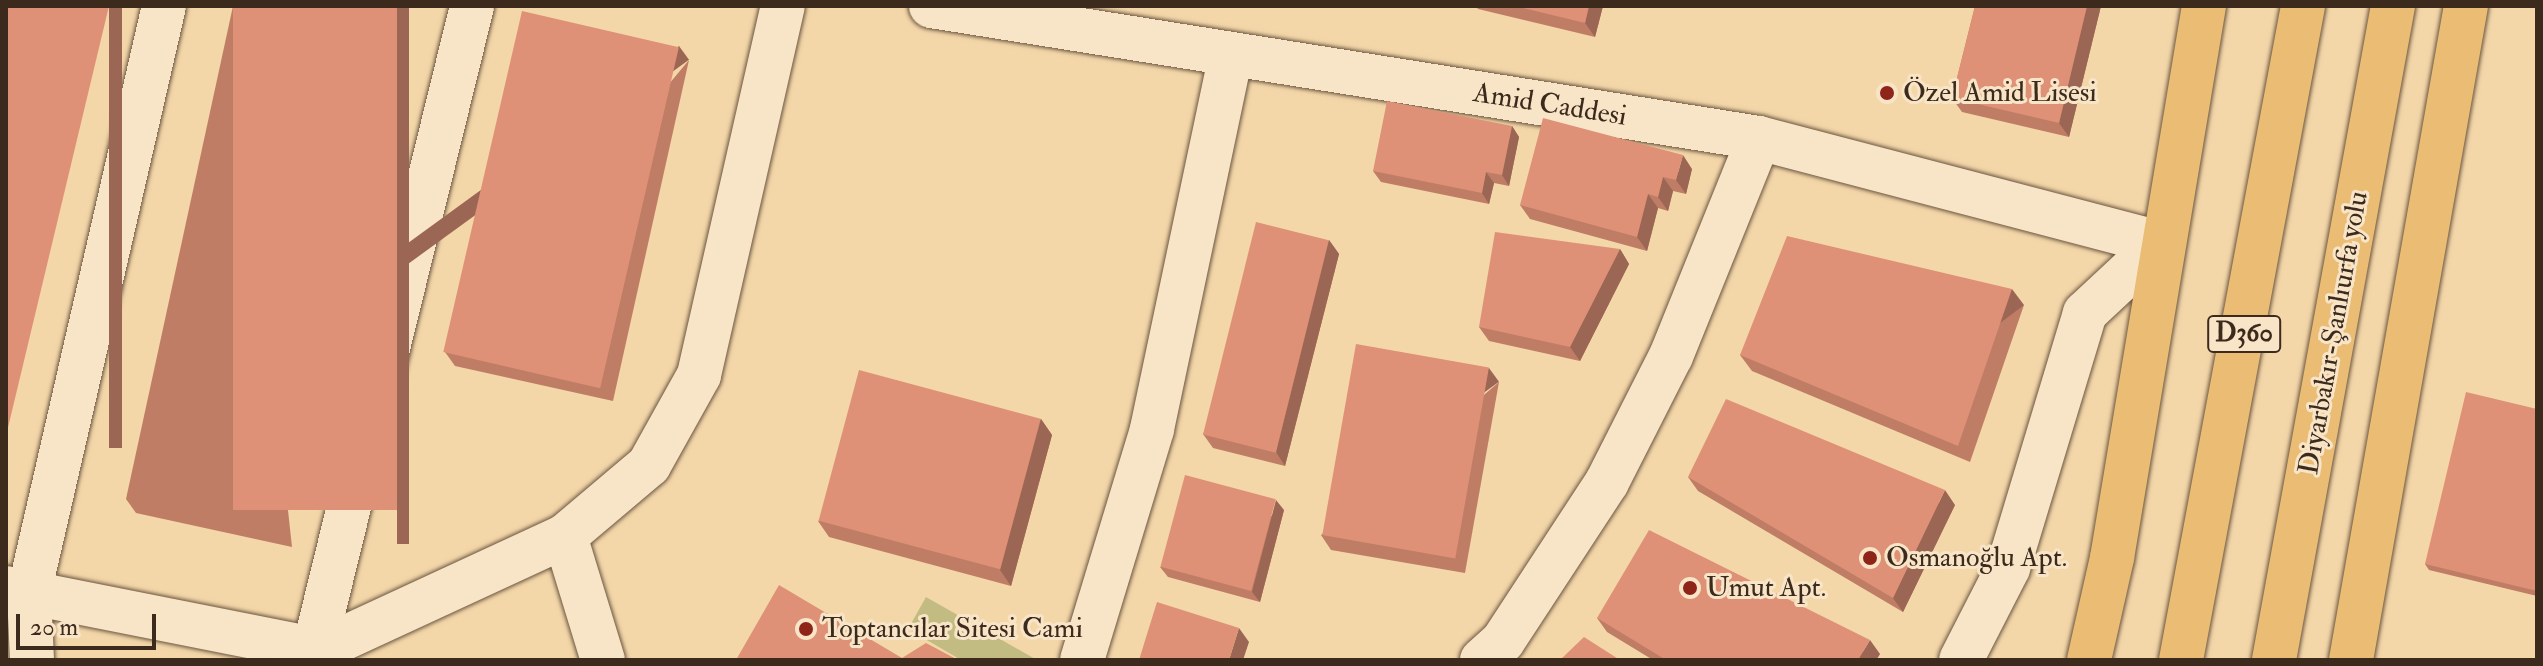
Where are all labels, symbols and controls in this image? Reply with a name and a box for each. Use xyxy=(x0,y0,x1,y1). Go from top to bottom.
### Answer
street label: Amid Caddesi xyxy=(1471,76,1629,134)
place label: Özel Amid Lisesi xyxy=(1903,76,2097,110)
marker: Özel Amid Lisesi xyxy=(1878,84,1896,102)
street label: Diyarbakır-Şanlıurfa yolu xyxy=(2293,189,2375,477)
road number: D360 xyxy=(2206,312,2282,356)
place label: Osmanoğlu Apt. xyxy=(1886,541,2067,575)
marker: Osmanoğlu Apt. xyxy=(1861,549,1879,567)
place label: Umut Apt. xyxy=(1706,571,1826,605)
marker: Umut Apt. xyxy=(1681,579,1699,597)
scale bar xyxy=(20,598,160,648)
text: 20 m xyxy=(30,612,78,643)
place label: Toptancılar Sitesi Cami xyxy=(822,612,1083,646)
marker: Toptancılar Sitesi Cami xyxy=(797,620,815,638)

